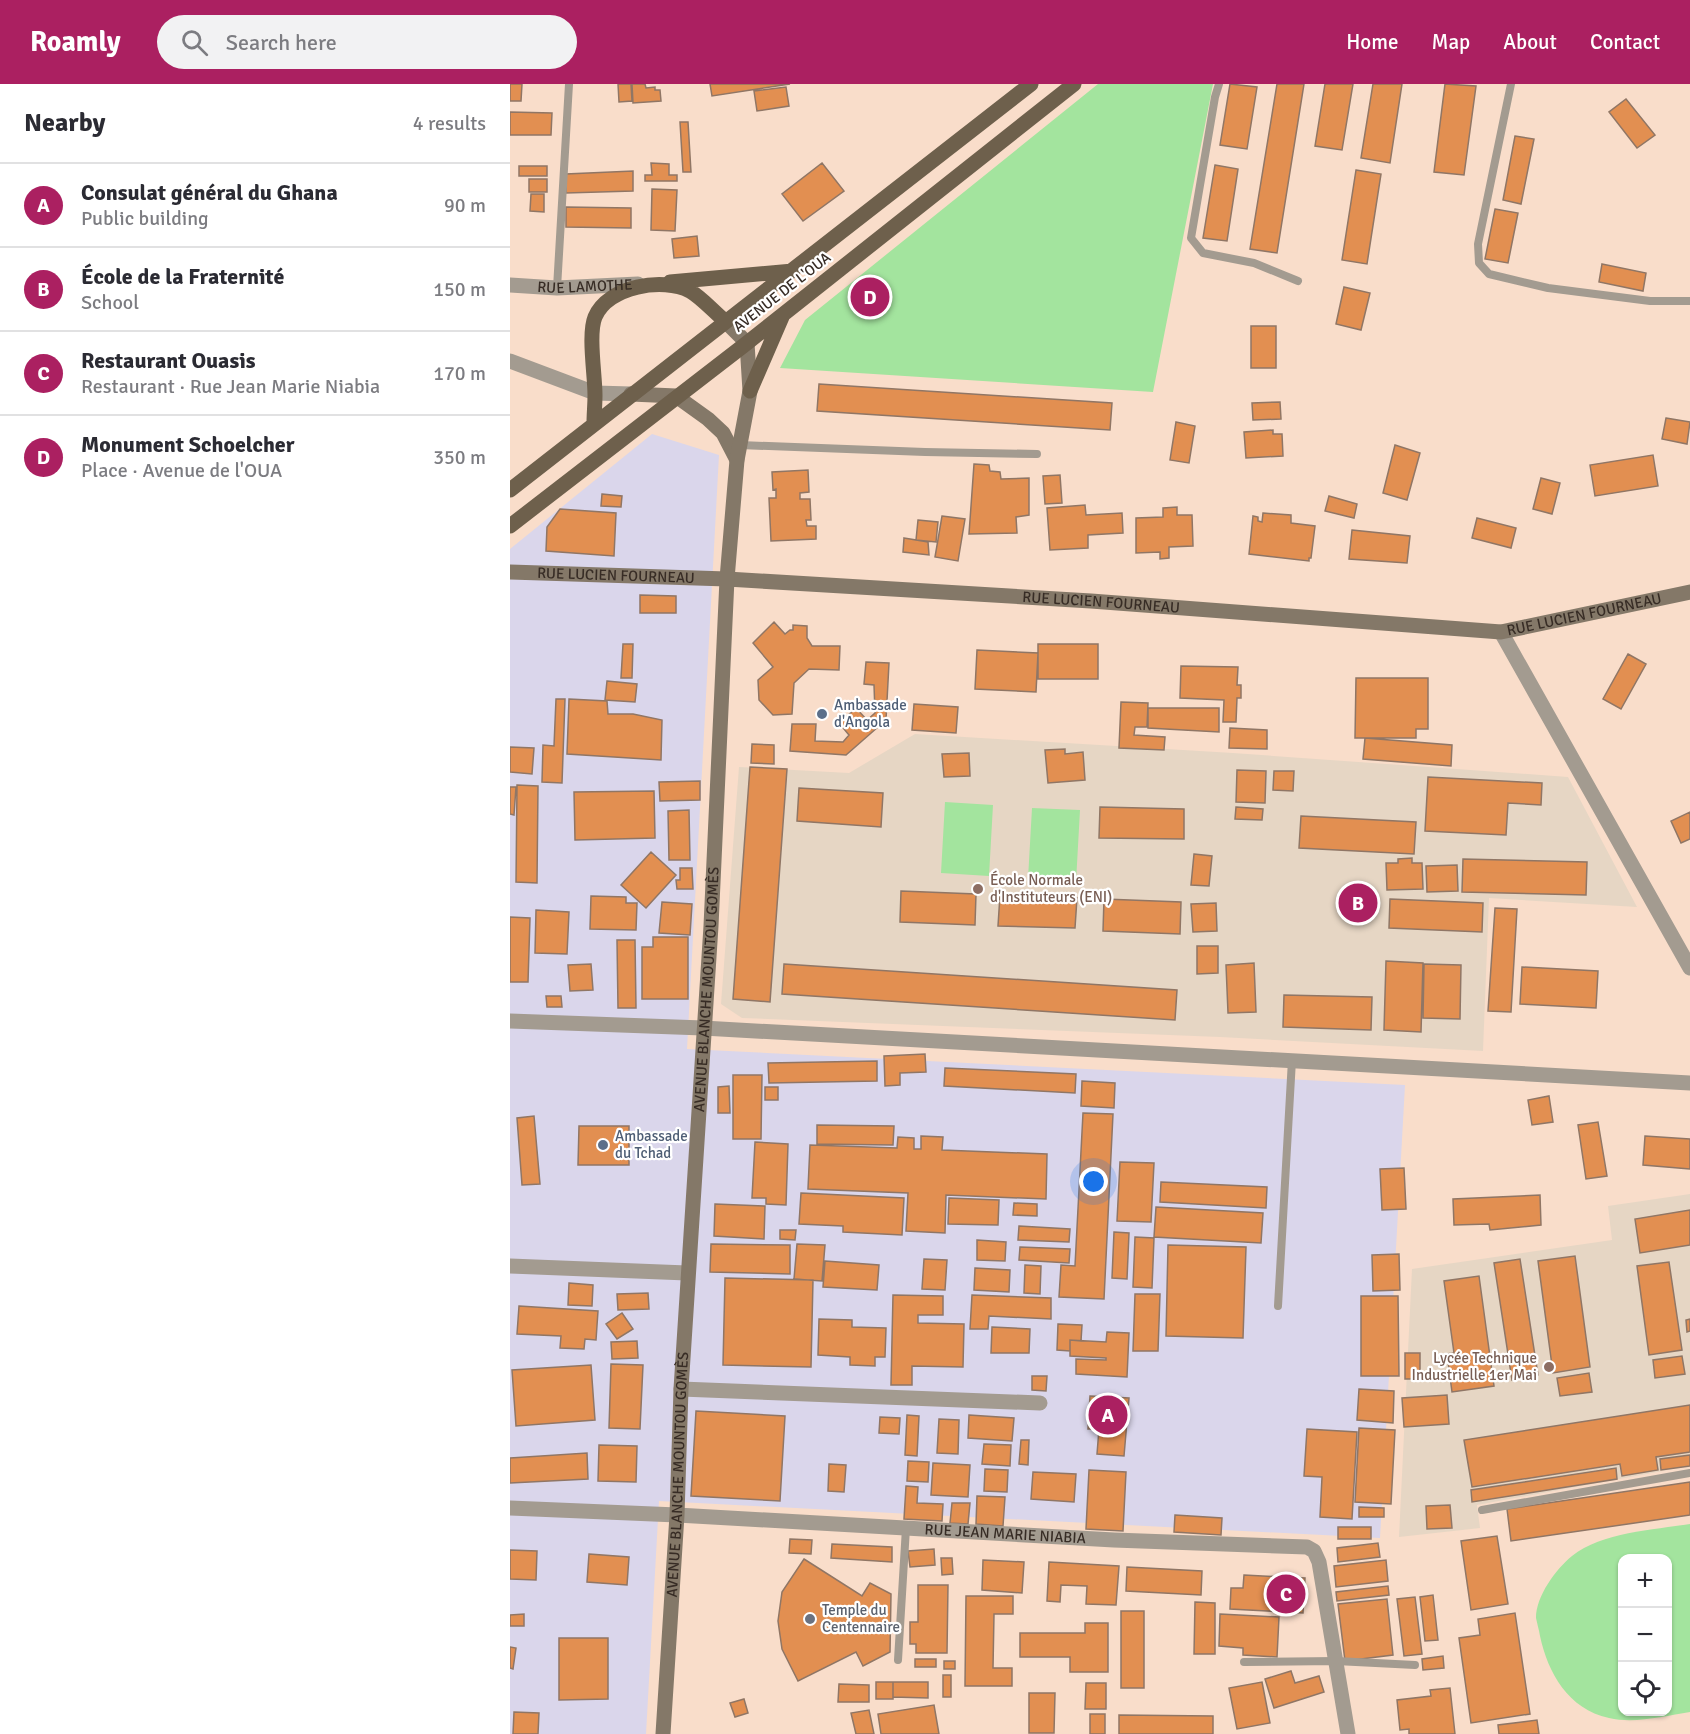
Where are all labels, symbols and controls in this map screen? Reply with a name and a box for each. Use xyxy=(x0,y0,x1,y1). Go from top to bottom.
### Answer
search box xyxy=(157,15,577,69)
text: Roamly xyxy=(30,25,121,59)
icon: search xyxy=(178,26,211,59)
text: Search here xyxy=(226,29,337,56)
text: Home xyxy=(1346,29,1399,55)
text: Map xyxy=(1432,29,1470,55)
text: About xyxy=(1503,29,1557,55)
text: Contact xyxy=(1590,29,1660,55)
text: Nearby xyxy=(24,107,105,139)
text: 4 results xyxy=(413,111,486,136)
text: Consulat général du Ghana xyxy=(81,179,338,206)
text: A xyxy=(37,193,50,218)
text: 90 m xyxy=(444,193,486,218)
text: Public building xyxy=(81,206,209,231)
street label: AVENUE DE L'OUA xyxy=(730,248,834,336)
text: École de la Fraternité xyxy=(81,263,284,290)
pin: D xyxy=(850,274,890,320)
street label: RUE LAMOTHE xyxy=(537,275,633,297)
text: B xyxy=(37,277,50,302)
text: 150 m xyxy=(433,277,486,302)
text: School xyxy=(81,290,139,315)
text: Restaurant Ouasis xyxy=(81,347,256,374)
text: C xyxy=(37,361,50,386)
text: 170 m xyxy=(433,361,486,386)
text: Restaurant · Rue Jean Marie Niabia xyxy=(81,374,380,399)
text: Monument Schoelcher xyxy=(81,431,295,458)
text: D xyxy=(37,445,50,470)
text: 350 m xyxy=(433,445,486,470)
text: Place · Avenue de l'OUA xyxy=(81,458,282,483)
street label: RUE LUCIEN FOURNEAU xyxy=(537,564,695,587)
street label: RUE LUCIEN FOURNEAU xyxy=(1022,588,1181,617)
street label: RUE LUCIEN FOURNEAU xyxy=(1505,589,1663,640)
place label: Ambassade d'Angola xyxy=(834,696,907,731)
marker: Ambassade d'Angola xyxy=(815,707,829,721)
street label: AVENUE BLANCHE MOUNTOU GOMÈS xyxy=(690,866,723,1113)
place label: École Normale d'Instituteurs (ENI) xyxy=(990,870,1112,906)
pin: B xyxy=(1338,880,1378,926)
marker: École Normale d'Instituteurs (ENI) xyxy=(971,882,985,896)
place label: Ambassade du Tchad xyxy=(615,1127,688,1162)
marker: Ambassade du Tchad xyxy=(596,1138,610,1152)
your location xyxy=(1079,1167,1108,1196)
place label: Lycée Technique Industrielle 1er Mai xyxy=(1412,1349,1537,1384)
street label: AVENUE BLANCHE MOUNTOU GOMÈS xyxy=(663,1351,692,1598)
marker: Lycée Technique Industrielle 1er Mai xyxy=(1542,1360,1556,1374)
pin: A xyxy=(1088,1392,1128,1438)
street label: RUE JEAN MARIE NIABIA xyxy=(924,1520,1087,1547)
map controls xyxy=(1618,1554,1672,1716)
button: + xyxy=(1618,1554,1672,1608)
pin: C xyxy=(1266,1572,1306,1616)
place label: Temple du Centennaire xyxy=(822,1601,900,1636)
button: − xyxy=(1618,1608,1672,1662)
marker: Temple du Centennaire xyxy=(803,1612,817,1626)
button: locate xyxy=(1618,1662,1672,1716)

